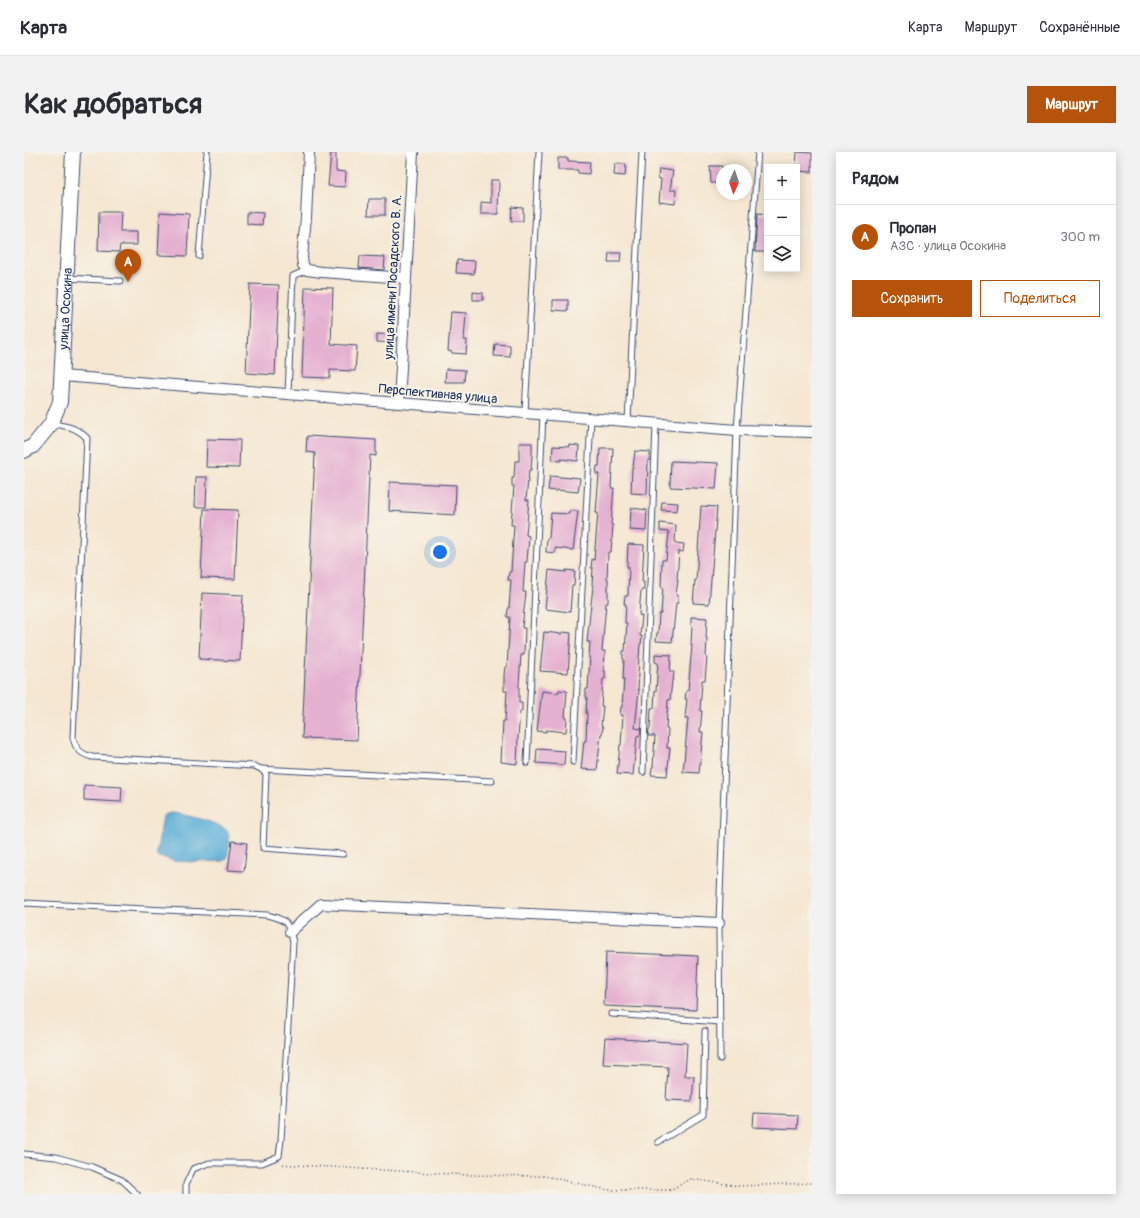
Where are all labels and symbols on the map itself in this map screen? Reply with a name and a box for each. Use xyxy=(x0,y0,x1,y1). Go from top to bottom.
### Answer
north arrow xyxy=(716,164,752,200)
street label: улица имени Посадского В. А. xyxy=(381,194,405,361)
pin: A xyxy=(115,249,141,282)
street label: улица Осокина xyxy=(56,267,76,351)
street label: Перспективная улица xyxy=(378,381,498,407)
your location xyxy=(430,542,450,562)

